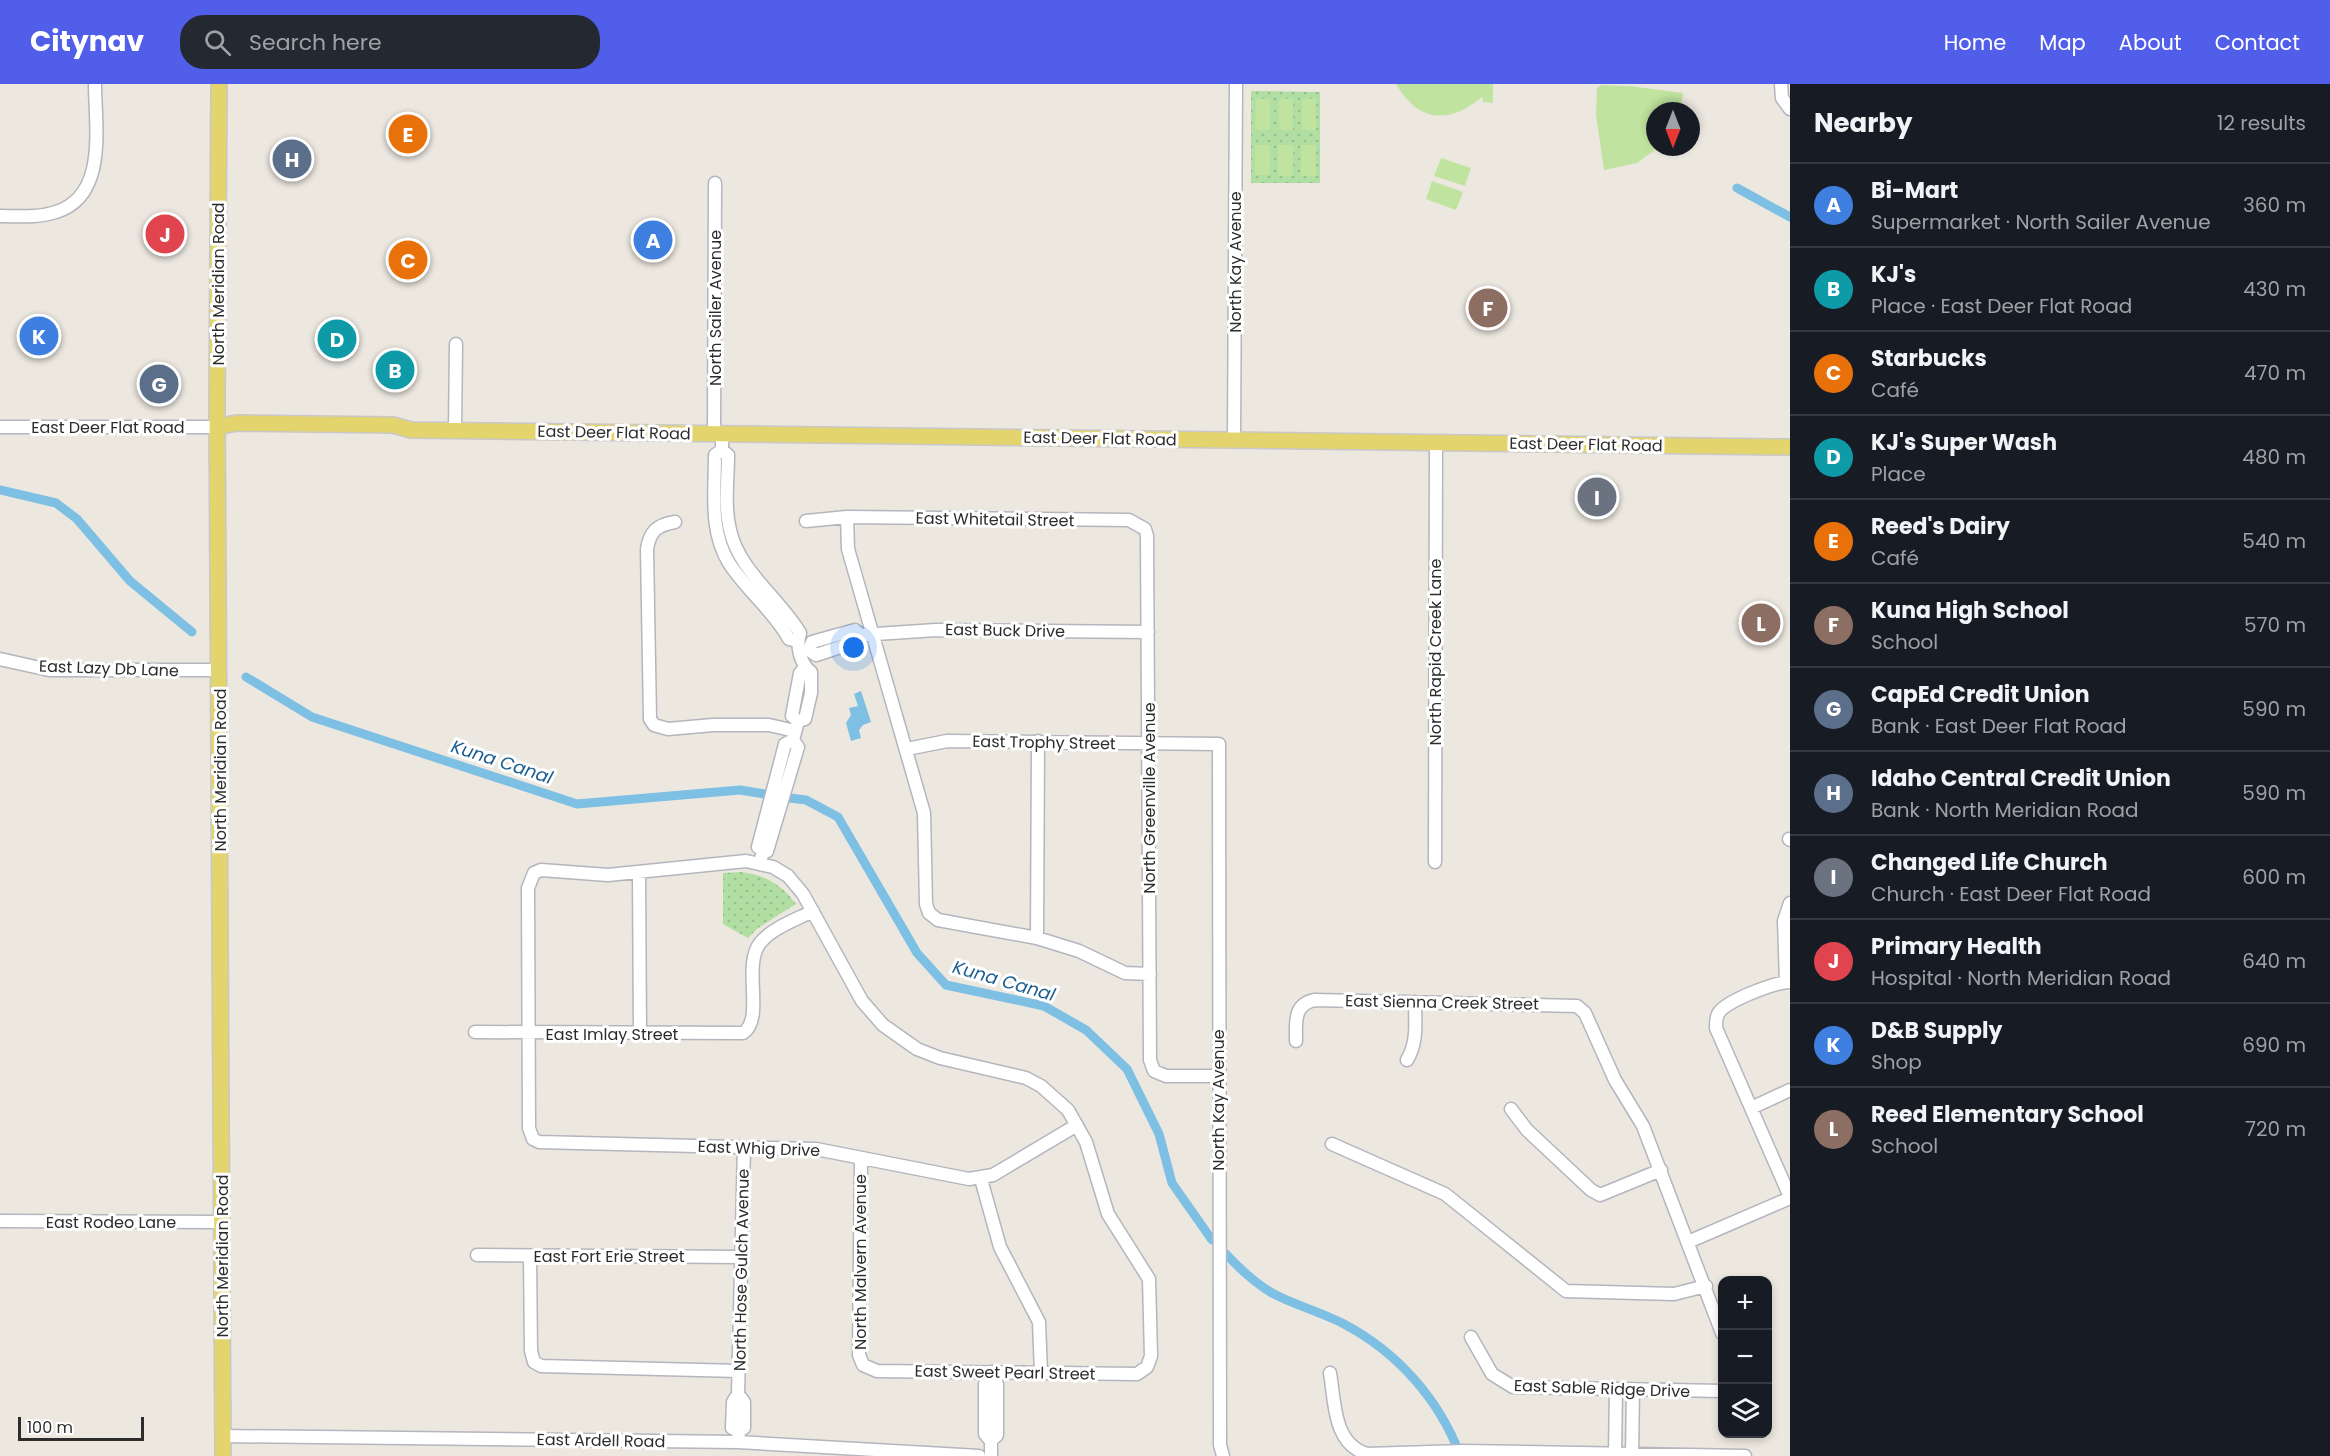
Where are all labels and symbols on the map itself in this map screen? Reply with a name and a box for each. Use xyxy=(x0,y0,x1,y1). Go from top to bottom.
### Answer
north arrow xyxy=(1646,102,1700,156)
pin: E xyxy=(388,112,428,156)
pin: H xyxy=(272,136,312,182)
street label: North Kay Avenue xyxy=(1224,191,1247,333)
street label: North Meridian Road xyxy=(207,202,230,366)
pin: J xyxy=(146,212,184,256)
pin: A xyxy=(634,218,672,262)
street label: North Sailer Avenue xyxy=(704,230,727,386)
pin: C xyxy=(388,238,428,282)
pin: F xyxy=(1468,286,1508,330)
pin: K xyxy=(20,314,58,358)
pin: D xyxy=(318,316,356,362)
pin: B xyxy=(376,348,414,392)
pin: G xyxy=(140,362,178,406)
street label: East Deer Flat Road xyxy=(31,416,185,439)
street label: East Deer Flat Road xyxy=(537,420,691,445)
street label: East Deer Flat Road xyxy=(1023,426,1177,451)
street label: East Deer Flat Road xyxy=(1509,432,1663,457)
pin: I xyxy=(1578,474,1616,520)
street label: East Whitetail Street xyxy=(915,507,1075,532)
street label: North Rapid Creek Lane xyxy=(1424,559,1447,745)
pin: L xyxy=(1742,600,1780,646)
street label: East Buck Drive xyxy=(945,618,1065,643)
your location xyxy=(839,633,868,662)
street label: East Lazy Db Lane xyxy=(39,655,179,682)
street label: North Meridian Road xyxy=(209,688,232,852)
street label: North Greenville Avenue xyxy=(1138,702,1161,894)
street label: East Trophy Street xyxy=(972,730,1116,755)
water label: Kuna Canal xyxy=(448,733,557,790)
water label: Kuna Canal xyxy=(950,954,1059,1007)
street label: East Sienna Creek Street xyxy=(1345,989,1539,1016)
street label: East Imlay Street xyxy=(546,1023,679,1046)
street label: North Kay Avenue xyxy=(1207,1029,1230,1171)
street label: East Whig Drive xyxy=(697,1135,821,1162)
street label: North Hose Gulch Avenue xyxy=(728,1168,755,1371)
street label: North Meridian Road xyxy=(211,1174,234,1338)
street label: North Malvern Avenue xyxy=(849,1174,872,1350)
street label: East Rodeo Lane xyxy=(46,1211,176,1234)
street label: East Fort Erie Street xyxy=(534,1245,685,1268)
street label: East Sweet Pearl Street xyxy=(914,1359,1096,1386)
street label: East Sable Ridge Drive xyxy=(1514,1374,1691,1403)
scale bar xyxy=(18,1414,144,1442)
street label: East Ardell Road xyxy=(536,1428,666,1453)

